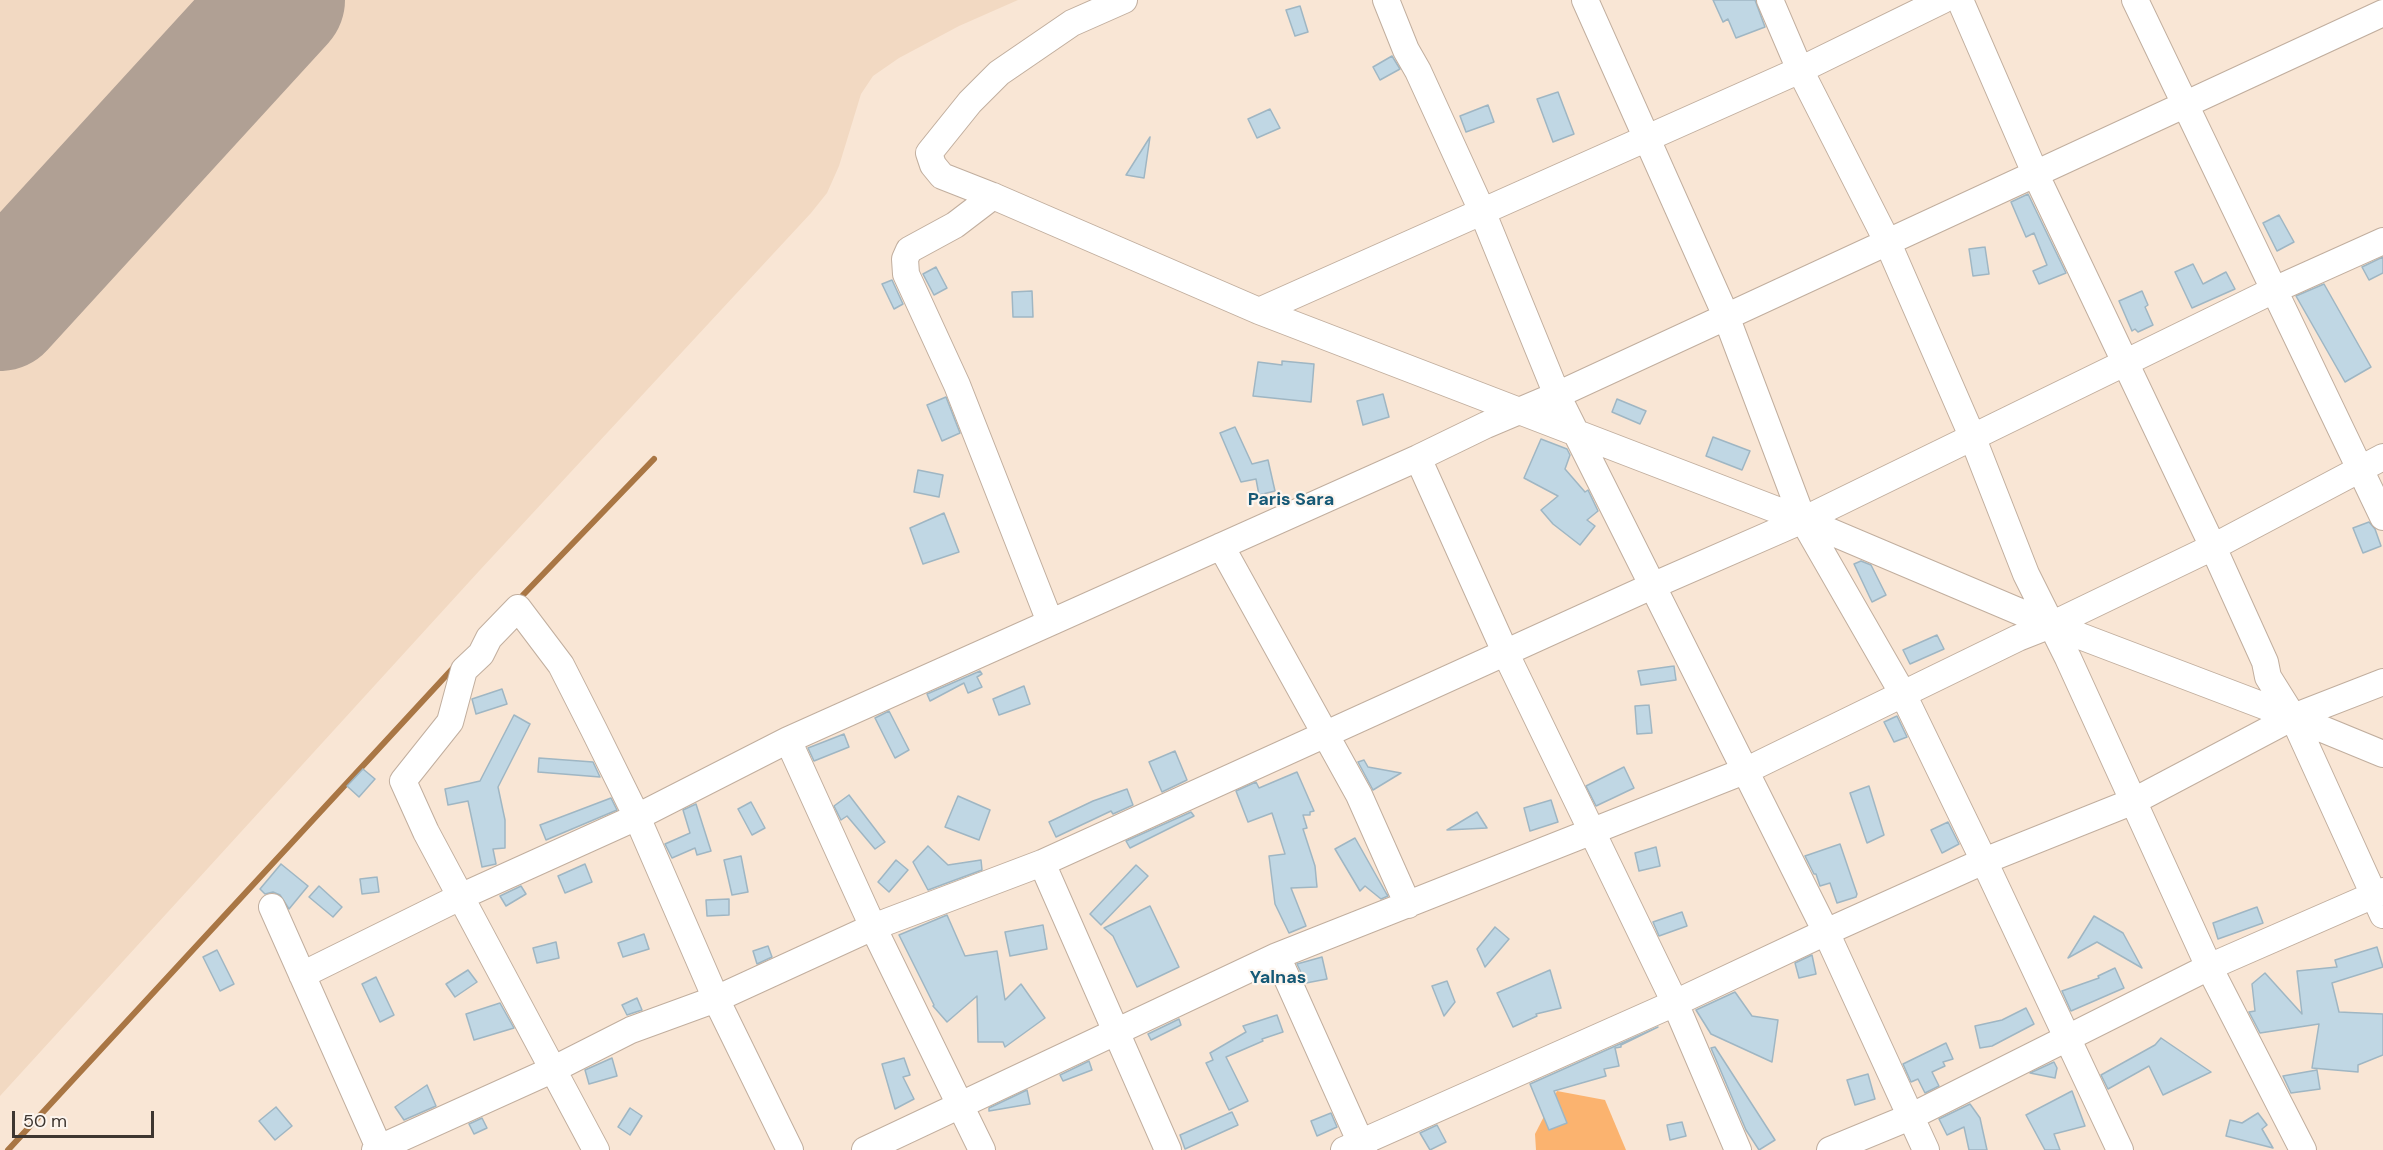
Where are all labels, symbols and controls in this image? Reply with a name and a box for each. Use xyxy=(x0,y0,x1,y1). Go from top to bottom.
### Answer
district label: Paris Sara xyxy=(1248,489,1334,511)
district label: Yalnas xyxy=(1250,967,1306,989)
scale bar xyxy=(15,1099,158,1137)
text: 50 m xyxy=(23,1109,67,1133)

